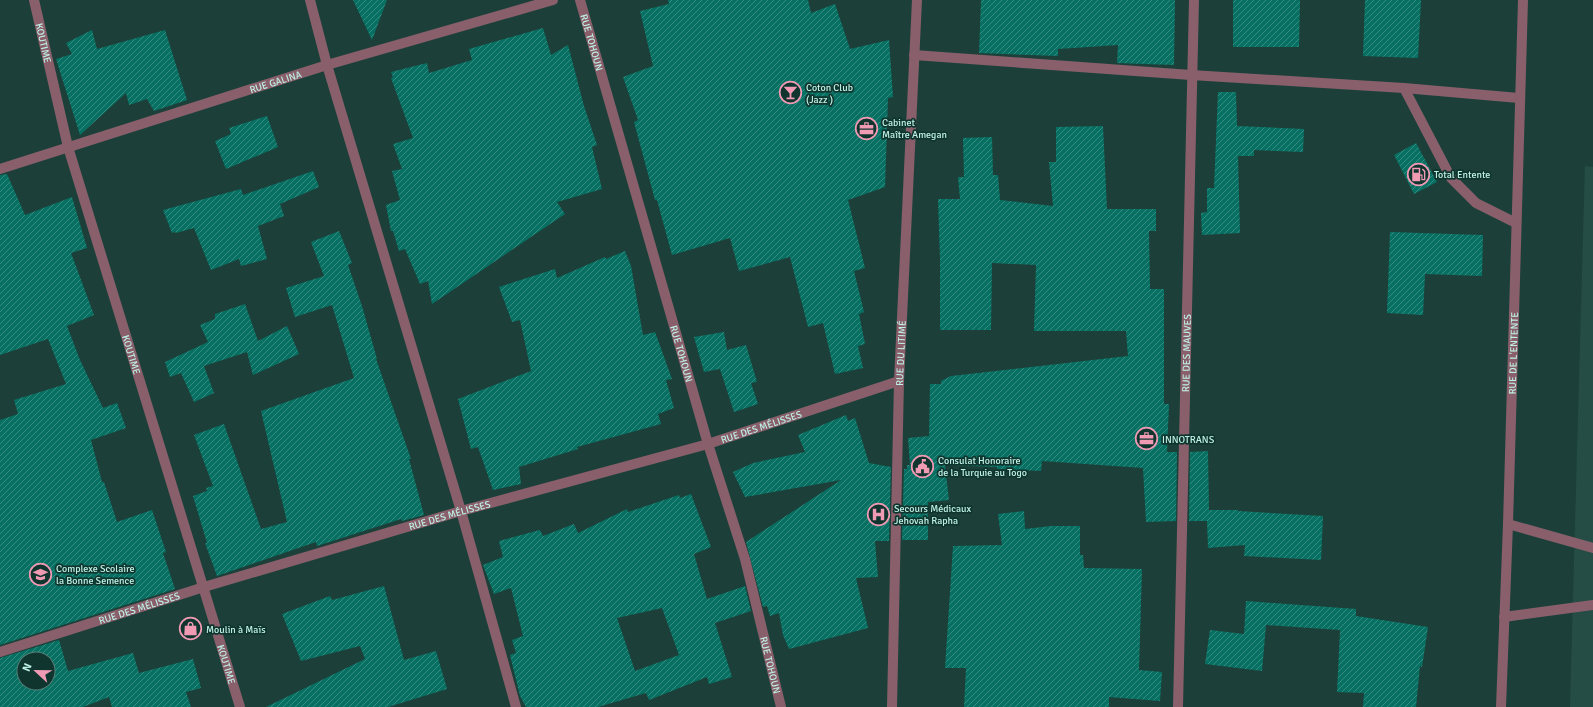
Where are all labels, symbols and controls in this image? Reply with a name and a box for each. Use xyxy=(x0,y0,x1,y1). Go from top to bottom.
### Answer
street label: RUE TOHOUN xyxy=(577,13,605,72)
street label: KOUTIME xyxy=(33,22,53,65)
street label: RUE GALINA xyxy=(248,68,303,96)
bar icon: Coton Club (Jazz ) xyxy=(777,80,803,106)
place label: Coton Club (Jazz ) xyxy=(806,82,853,106)
office icon: Cabinet Maître Amegan xyxy=(853,115,879,141)
place label: Cabinet Maître Amegan xyxy=(882,117,947,141)
fuel station icon: Total Entente xyxy=(1406,161,1432,187)
place label: Total Entente xyxy=(1434,169,1490,181)
street label: RUE DE L'ENTENTE xyxy=(1507,312,1521,395)
street label: RUE DES MAUVES xyxy=(1180,314,1194,392)
street label: RUE DU LITIMÉ xyxy=(894,320,909,386)
street label: RUE TOHOUN xyxy=(667,324,695,384)
street label: KOUTIME xyxy=(119,334,143,376)
street label: RUE DES MÉLISSES xyxy=(719,408,804,446)
office icon: INNOTRANS xyxy=(1133,426,1159,452)
place label: INNOTRANS xyxy=(1162,434,1215,446)
public building icon: Consulat Honoraire de la Turquie au Togo xyxy=(909,453,935,479)
place label: Consulat Honoraire de la Turquie au Togo xyxy=(938,455,1027,479)
street label: RUE DES MÉLISSES xyxy=(407,498,492,533)
hospital icon: Secours Médicaux Jehovah Rapha xyxy=(865,501,891,527)
place label: Secours Médicaux Jehovah Rapha xyxy=(894,503,971,527)
school or university icon: Complexe Scolaire la Bonne Semence xyxy=(27,561,53,587)
place label: Complexe Scolaire la Bonne Semence xyxy=(56,563,135,587)
street label: RUE DES MÉLISSES xyxy=(97,590,182,627)
shop icon: Moulin à Maïs xyxy=(177,616,203,642)
place label: Moulin à Maïs xyxy=(206,624,266,636)
street label: RUE TOHOUN xyxy=(757,635,783,695)
street label: KOUTIME xyxy=(214,643,238,686)
north arrow xyxy=(16,651,56,691)
text: N xyxy=(20,661,35,673)

